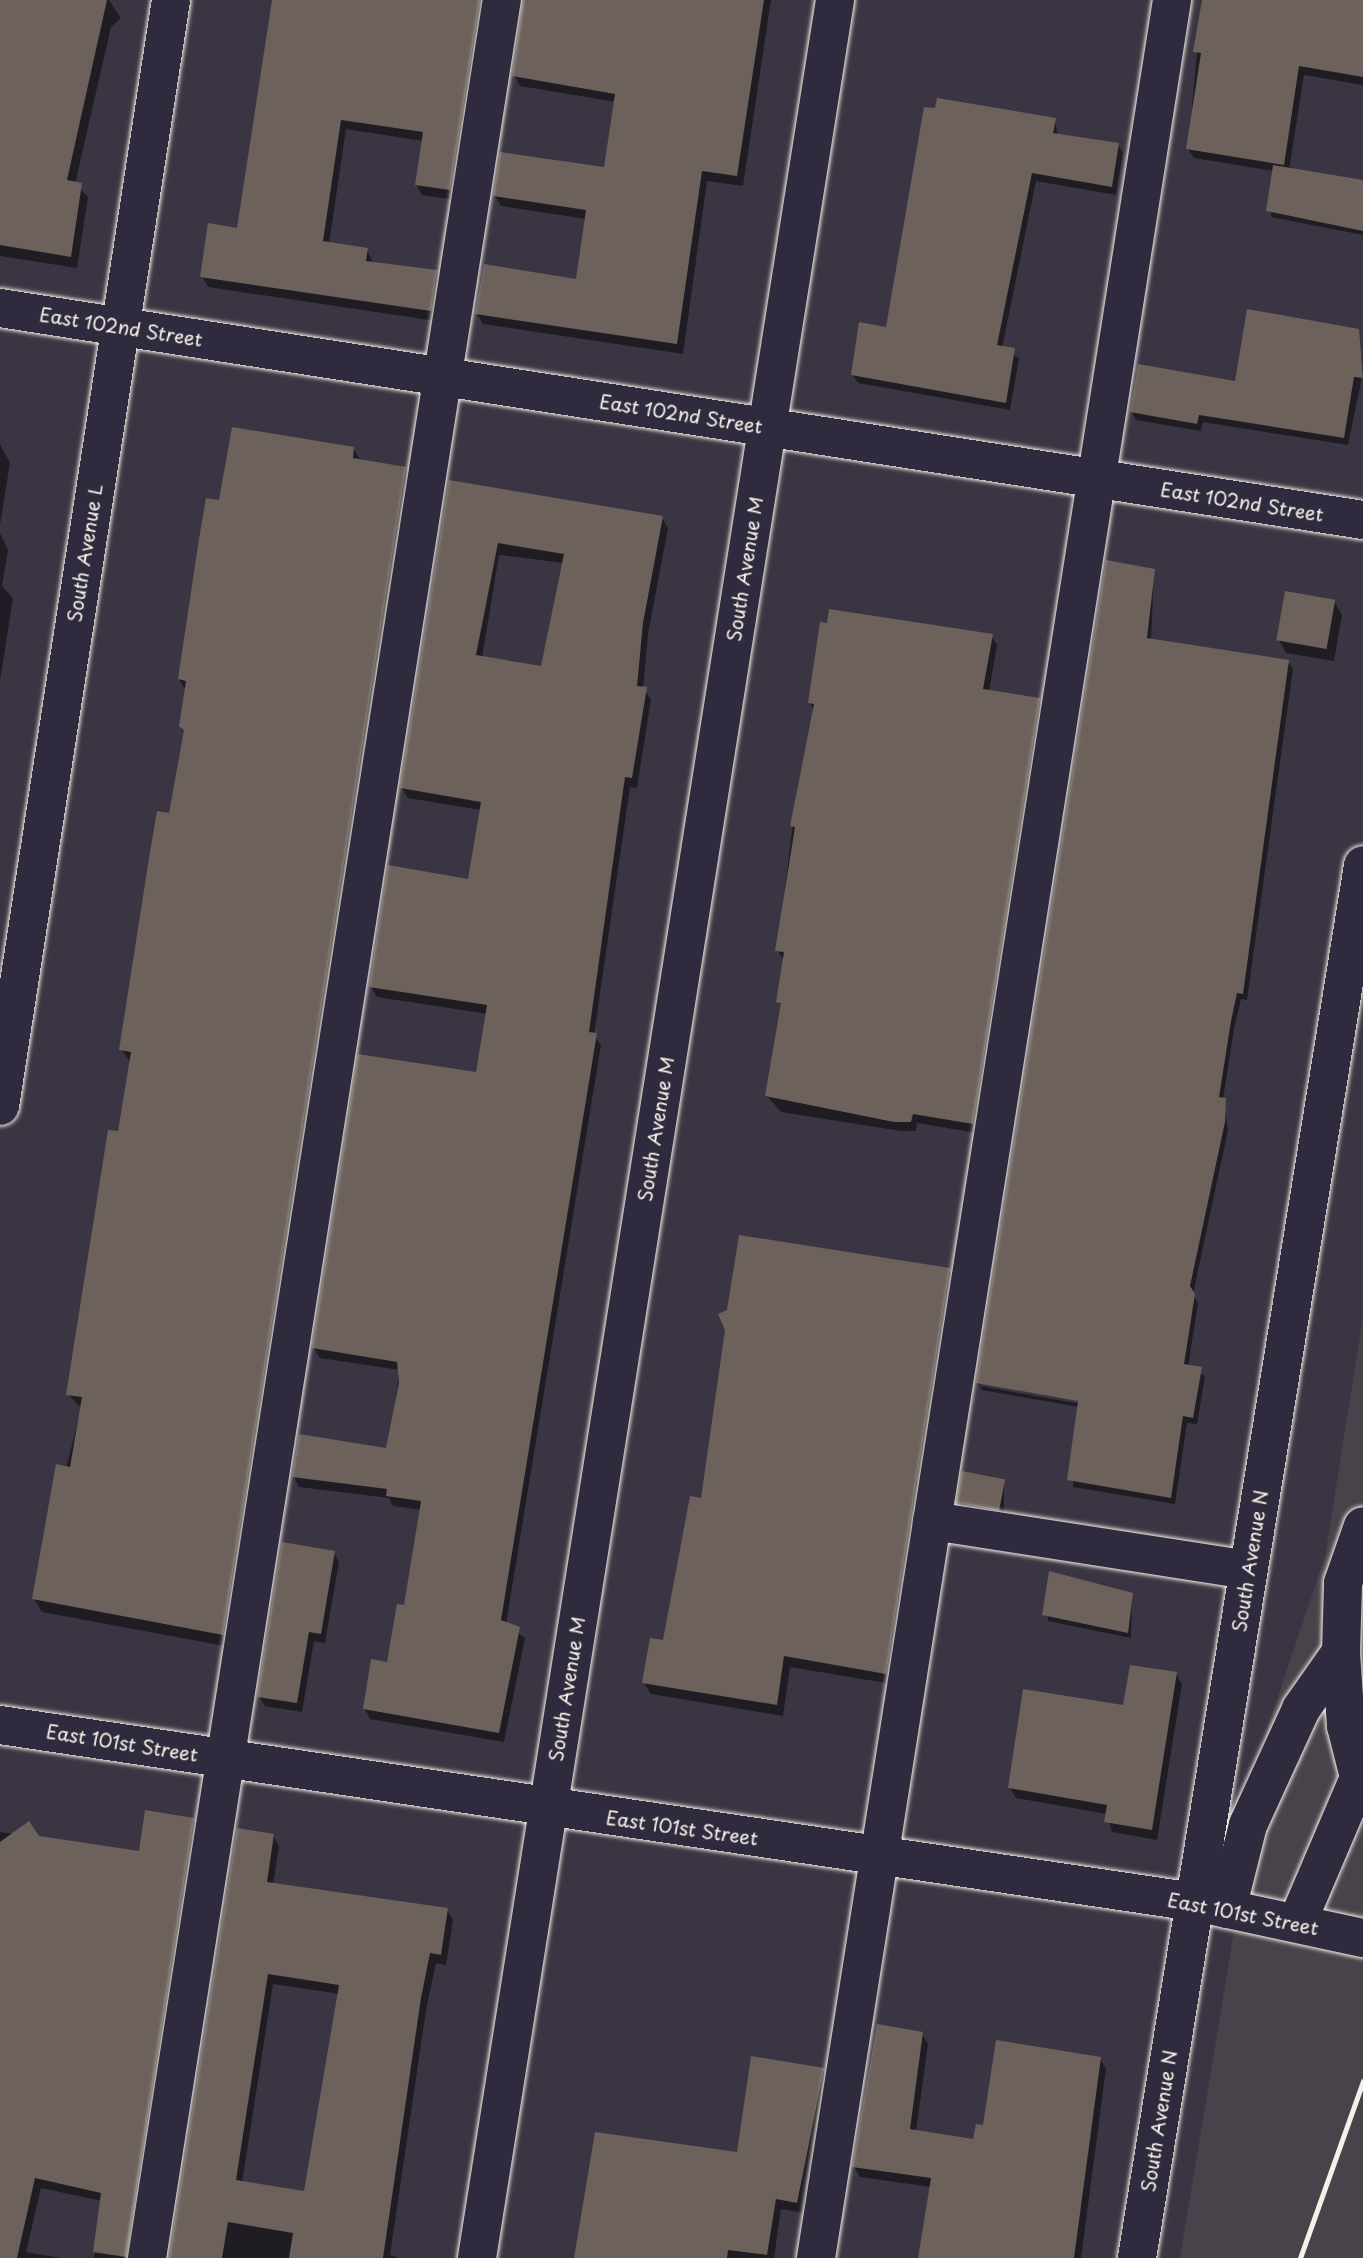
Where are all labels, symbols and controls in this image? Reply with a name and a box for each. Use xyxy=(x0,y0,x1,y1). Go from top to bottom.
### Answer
street label: East 102nd Street xyxy=(37,303,205,351)
street label: East 102nd Street xyxy=(597,390,765,438)
street label: East 102nd Street xyxy=(1158,478,1326,526)
street label: South Avenue L xyxy=(63,482,107,624)
street label: South Avenue M xyxy=(722,494,768,644)
street label: South Avenue M xyxy=(633,1054,679,1204)
street label: South Avenue N xyxy=(1227,1488,1273,1634)
street label: South Avenue M xyxy=(544,1614,590,1764)
street label: East 101st Street xyxy=(44,1720,200,1766)
street label: East 101st Street xyxy=(604,1806,760,1850)
street label: East 101st Street xyxy=(1165,1888,1321,1940)
street label: South Avenue N xyxy=(1136,2048,1182,2194)

